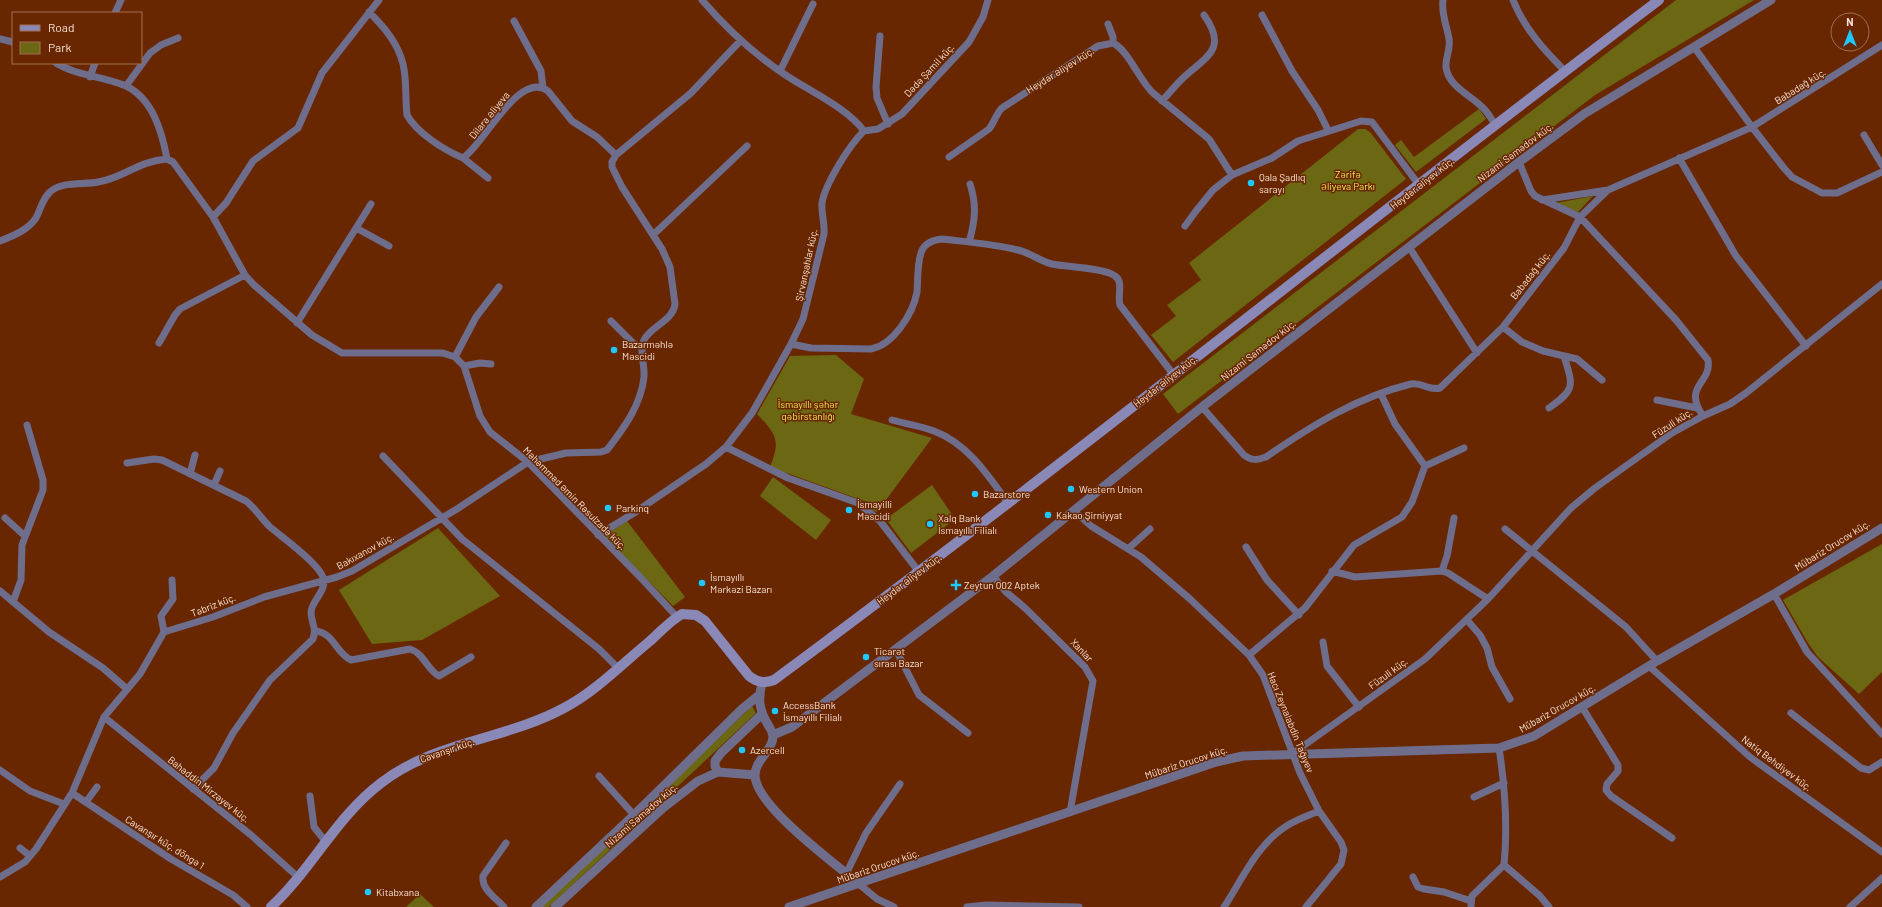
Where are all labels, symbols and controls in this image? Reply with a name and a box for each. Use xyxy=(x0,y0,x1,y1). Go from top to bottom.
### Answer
legend xyxy=(12,12,142,64)
north arrow xyxy=(1830,12,1870,52)
text: N xyxy=(1846,15,1854,28)
text: Road xyxy=(48,20,75,34)
text: Park xyxy=(48,40,72,54)
street label: Dədə Şamil küç. xyxy=(901,41,957,99)
street label: Heydər Əliyev küç. xyxy=(1024,44,1096,96)
street label: Babadağ küç. xyxy=(1772,66,1828,106)
street label: Dilarə Əliyeva xyxy=(466,89,512,141)
street label: Nizami Səmədov küç. xyxy=(1475,120,1555,184)
street label: Heydər Əliyev küç. xyxy=(1388,154,1456,212)
park label: Zərifə Əliyeva Parkı xyxy=(1321,168,1375,192)
place label: Qala Şadlıq sarayı xyxy=(1259,171,1306,195)
marker: Qala Şadlıq sarayı xyxy=(1246,178,1256,188)
street label: Şirvanşahlar küç. xyxy=(792,228,820,302)
street label: Babadağ küç. xyxy=(1507,248,1553,302)
street label: Nizami Səmədov küç. xyxy=(1218,317,1298,383)
place label: Bazarməhlə Məscidi xyxy=(622,338,673,362)
marker: Bazarməhlə Məscidi xyxy=(609,345,619,355)
street label: Heydər Əliyev küç. xyxy=(1131,352,1199,410)
park label: İsmayıllı şəhər qəbirstanlığı xyxy=(778,398,839,422)
street label: Füzuli küç. xyxy=(1650,406,1694,440)
street label: Məhəmməd Əmin Rəsulzadə küç. xyxy=(521,444,629,552)
place label: Western Union xyxy=(1079,483,1142,495)
marker: Western Union xyxy=(1066,484,1076,494)
place label: Bazarstore xyxy=(983,488,1030,500)
marker: Bazarstore xyxy=(970,489,980,499)
place label: İsmayilli Məscidi xyxy=(857,498,892,522)
place label: Parkinq xyxy=(616,502,649,514)
marker: Parkinq xyxy=(603,503,613,513)
marker: İsmayilli Məscidi xyxy=(844,505,854,515)
place label: Kakao Şirniyyat xyxy=(1056,509,1123,521)
marker: Kakao Şirniyyat xyxy=(1043,510,1053,520)
place label: Xalq Bank İsmayıllı Filialı xyxy=(938,512,997,536)
street label: Mübariz Orucov küç. xyxy=(1792,517,1872,573)
marker: Xalq Bank İsmayıllı Filialı xyxy=(925,519,935,529)
street label: Bakıxanov küç. xyxy=(334,530,396,572)
street label: Heydər Əliyev küç. xyxy=(874,551,944,607)
place label: İsmayıllı Mərkəzi Bazarı xyxy=(710,571,772,595)
marker: İsmayıllı Mərkəzi Bazarı xyxy=(697,578,707,588)
place label: Zeytun 002 Aptek xyxy=(964,579,1040,591)
marker: Zeytun 002 Aptek xyxy=(951,580,961,590)
street label: Təbriz küç. xyxy=(189,591,237,619)
street label: Xanlar xyxy=(1068,636,1096,664)
place label: Ticarət sırası Bazar xyxy=(874,645,923,669)
marker: Ticarət sırası Bazar xyxy=(861,652,871,662)
street label: Füzuli küç. xyxy=(1366,655,1410,691)
street label: Hacı Zeynalabdin Tağıyev xyxy=(1265,670,1317,774)
street label: Mübariz Orucov küç. xyxy=(1517,681,1597,735)
place label: AccessBank İsmayıllı Filialı xyxy=(783,699,842,723)
marker: AccessBank İsmayıllı Filialı xyxy=(770,706,780,716)
street label: Natiq Behdiyev küç. xyxy=(1739,733,1815,793)
street label: Cavanşır küç. xyxy=(418,735,476,765)
street label: Mübariz Orucov küç. xyxy=(1143,743,1229,781)
place label: Azercell xyxy=(750,744,785,756)
marker: Azercell xyxy=(737,745,747,755)
street label: Bahəddin Mirzəyev küç. xyxy=(166,753,252,825)
street label: Nizami Səmədov küç. xyxy=(602,780,680,850)
street label: Cavanşır küç. döngə 1 xyxy=(123,813,207,871)
street label: Mübariz Orucov küç. xyxy=(835,846,921,886)
place label: Kitabxana xyxy=(376,886,419,898)
marker: Kitabxana xyxy=(363,887,373,897)

